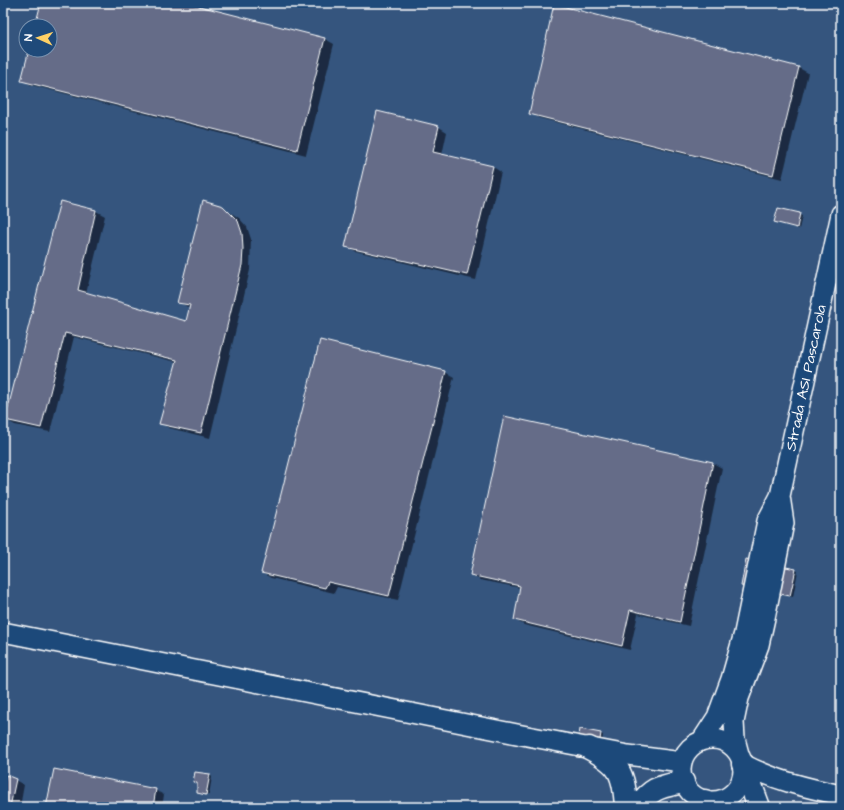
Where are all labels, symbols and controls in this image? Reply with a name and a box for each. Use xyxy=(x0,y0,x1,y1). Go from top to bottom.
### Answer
north arrow xyxy=(18,18,58,58)
text: N xyxy=(21,34,36,41)
street label: Strada ASI Pascarola xyxy=(780,303,832,453)

